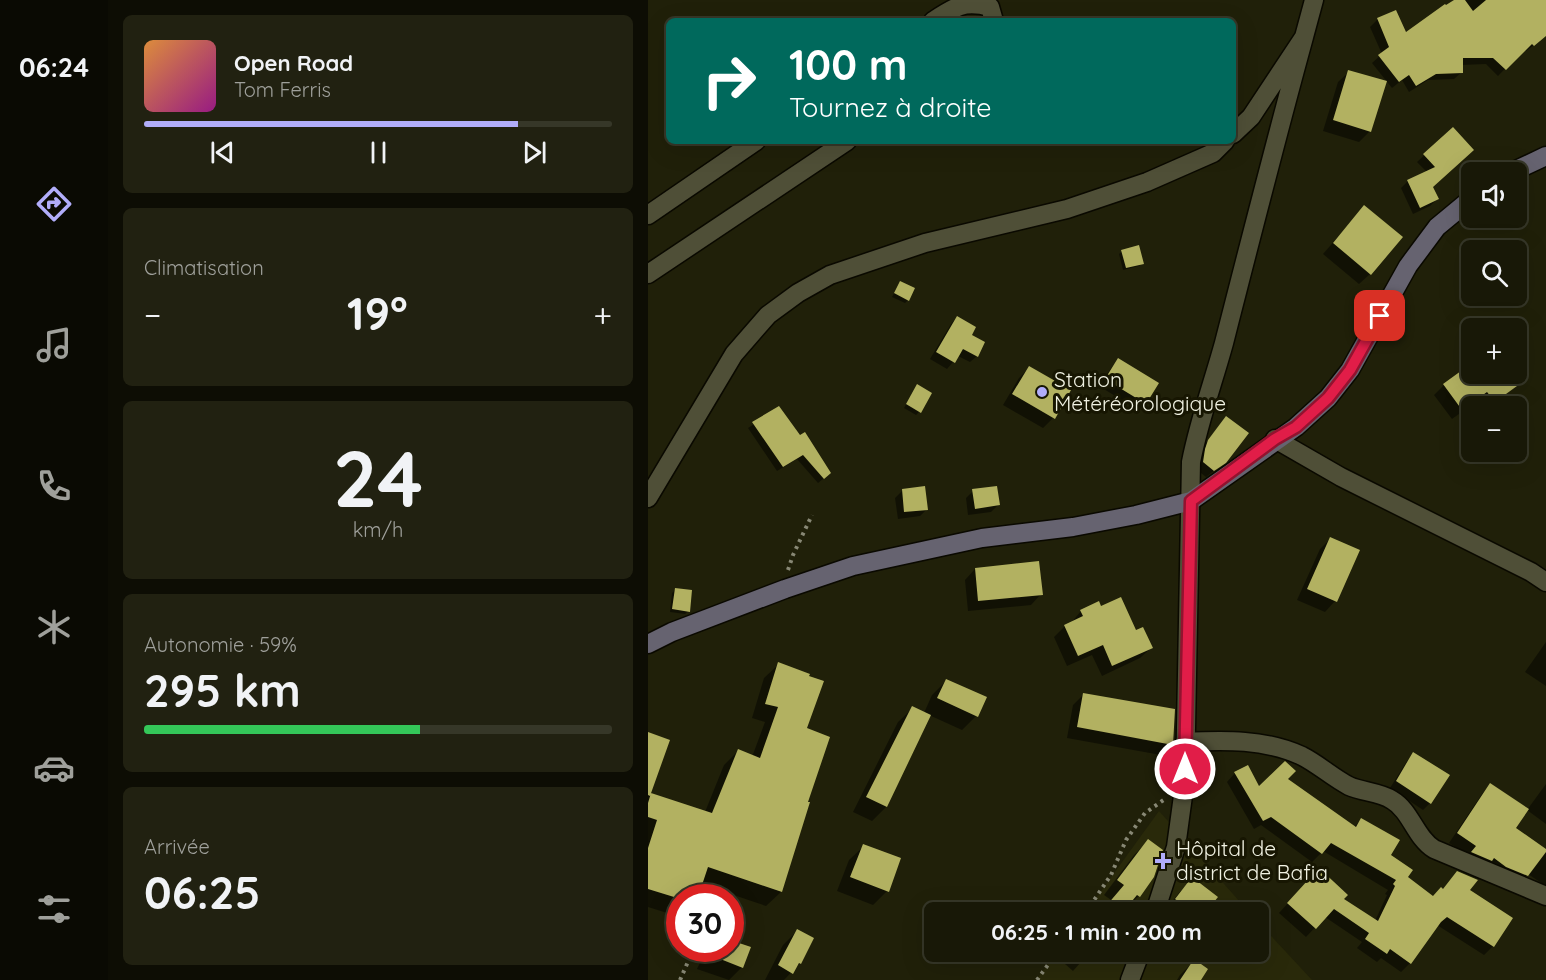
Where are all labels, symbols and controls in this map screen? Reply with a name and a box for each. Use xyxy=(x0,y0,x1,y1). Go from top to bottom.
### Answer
text: 100 m xyxy=(789,38,907,91)
icon: right xyxy=(690,42,768,120)
text: Open Road xyxy=(234,49,353,77)
text: 06:24 xyxy=(19,50,89,84)
text: Tom Ferris xyxy=(234,77,331,102)
text: Tournez à droite xyxy=(789,90,992,124)
icon: previous xyxy=(206,136,239,169)
icon: pause xyxy=(362,136,395,169)
icon: next xyxy=(518,136,551,169)
map controls xyxy=(1461,162,1527,462)
button: sound xyxy=(1461,162,1527,228)
icon: directions xyxy=(33,183,75,225)
button: search xyxy=(1461,240,1527,306)
text: Climatisation xyxy=(144,255,264,280)
text: 19° xyxy=(347,285,408,341)
pin xyxy=(1354,290,1405,341)
text: − xyxy=(144,294,161,335)
text: + xyxy=(593,294,612,335)
icon: arrive xyxy=(1363,299,1396,332)
button: + xyxy=(1461,318,1527,384)
icon: music xyxy=(33,324,75,366)
place label: Station Météréorologique xyxy=(1054,366,1226,416)
marker: Station Météréorologique xyxy=(1035,385,1049,399)
button: − xyxy=(1461,396,1527,462)
text: 24 xyxy=(333,429,423,527)
icon: phone xyxy=(33,465,75,507)
text: km/h xyxy=(353,517,403,542)
icon: climate xyxy=(33,606,75,648)
text: Autonomie · 59% xyxy=(144,632,297,657)
text: 295 km xyxy=(144,662,301,718)
position arrow xyxy=(1153,737,1217,801)
icon: car xyxy=(33,747,75,789)
text: Arrivée xyxy=(144,834,210,859)
place label: Hôpital de district de Bafia xyxy=(1176,835,1328,885)
marker: Hôpital de district de Bafia xyxy=(1154,852,1172,870)
text: 06:25 xyxy=(144,864,260,920)
speed limit sign: 30 xyxy=(666,884,744,962)
icon: filters xyxy=(33,888,75,930)
text: 06:25 · 1 min · 200 m xyxy=(991,918,1202,946)

